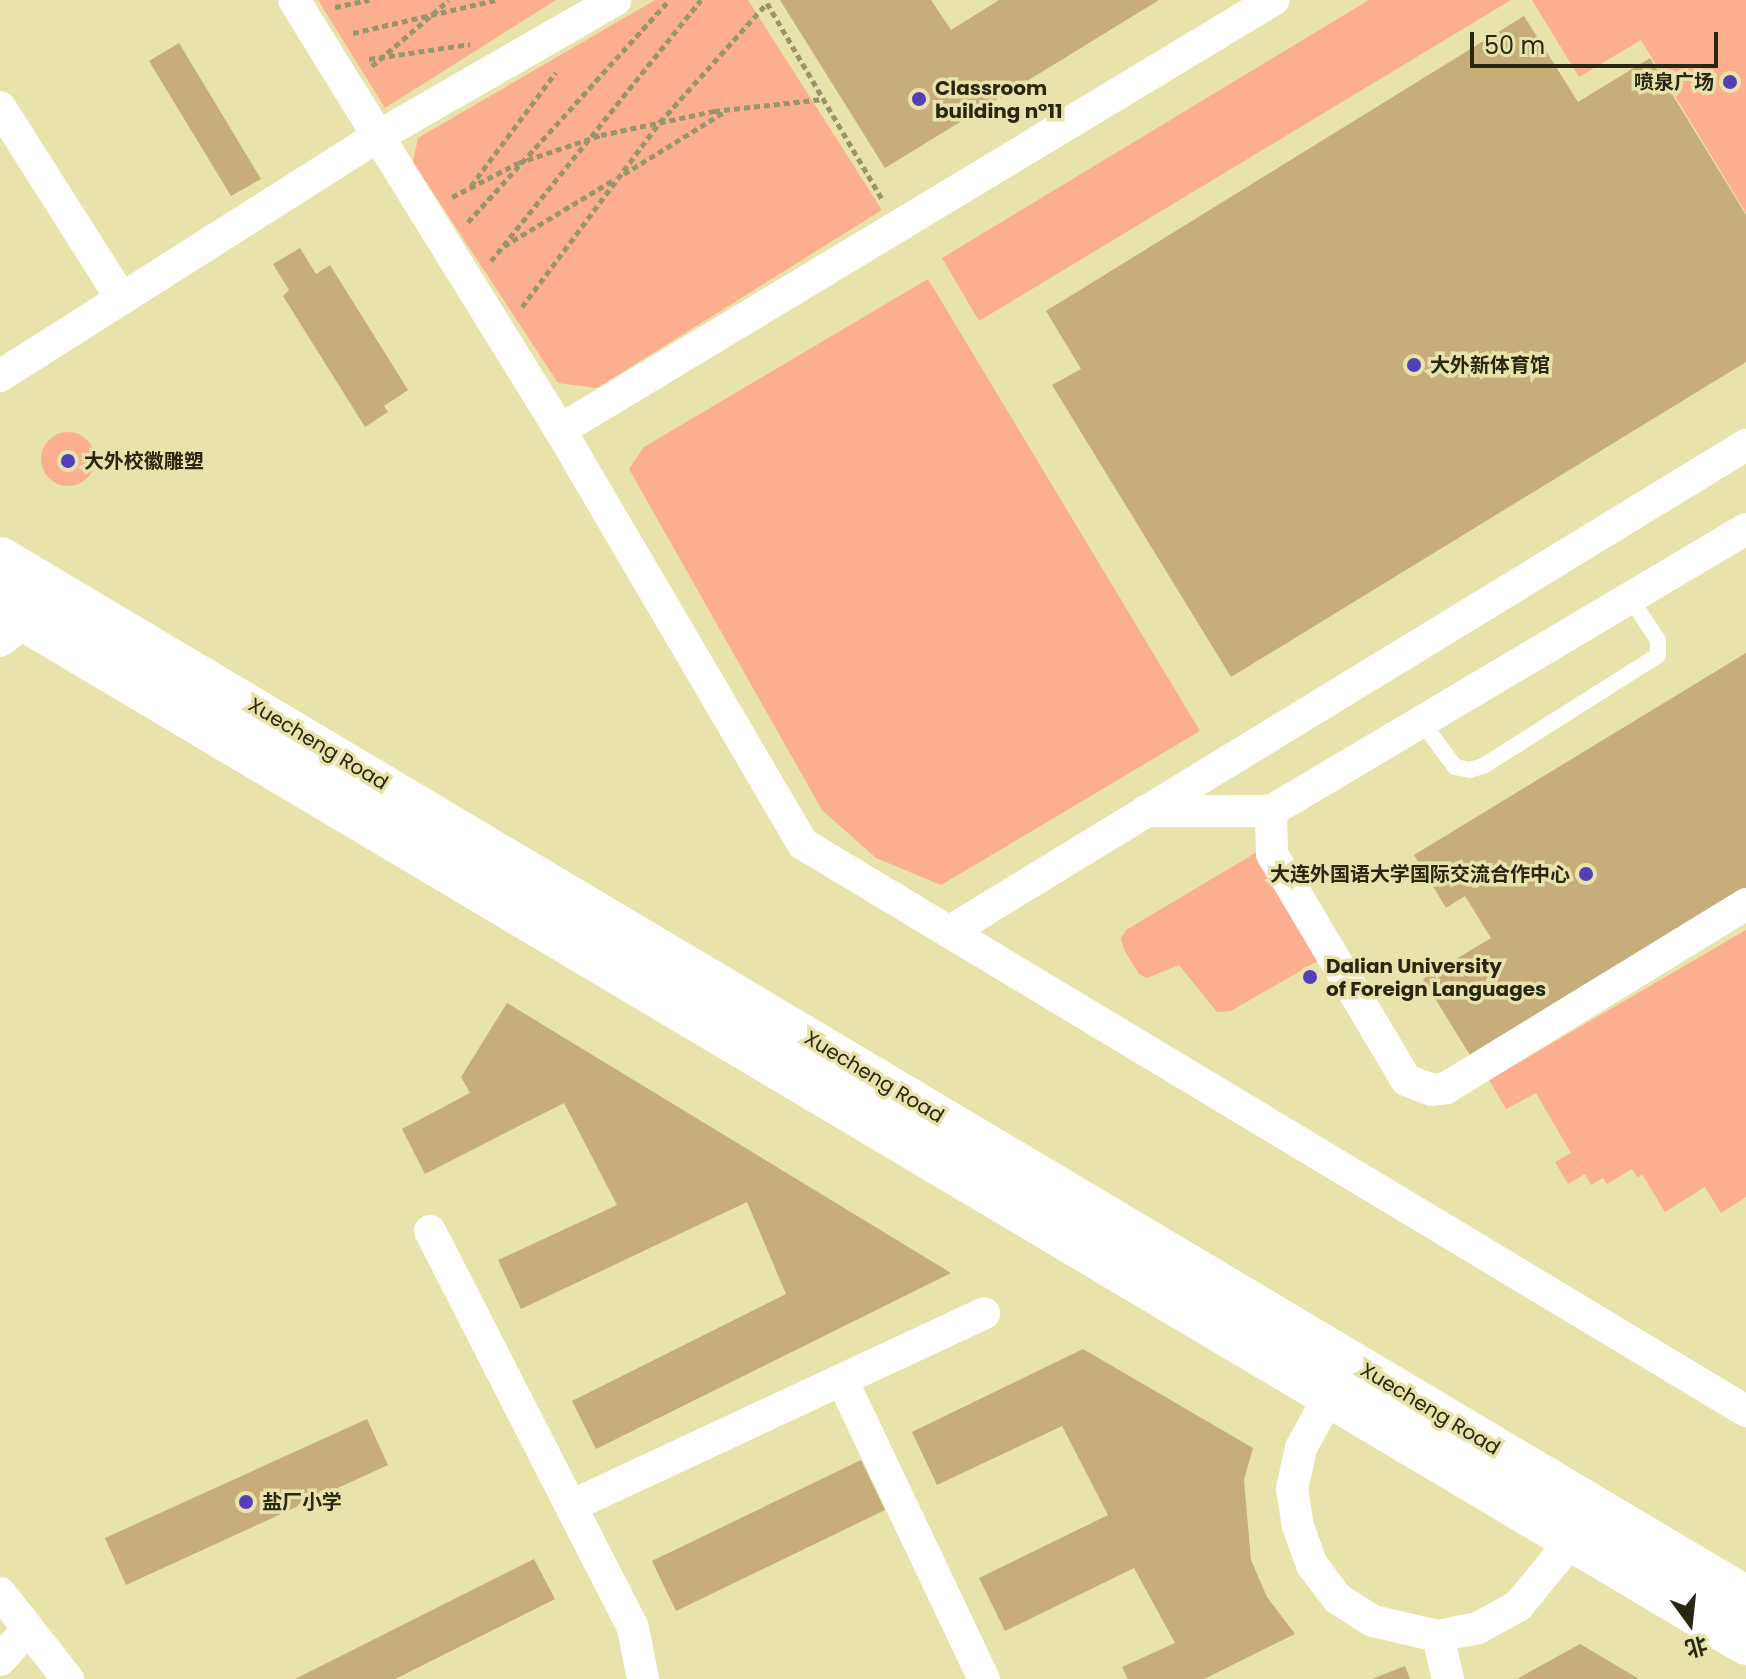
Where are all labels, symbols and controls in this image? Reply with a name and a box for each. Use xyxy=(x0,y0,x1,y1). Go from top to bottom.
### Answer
scale bar xyxy=(1474,16,1722,66)
text: 50 m xyxy=(1484,29,1545,62)
place label: 喷泉广场 xyxy=(1634,70,1714,94)
marker: 喷泉广场 xyxy=(1721,73,1739,91)
place label: Classroom building n°11 xyxy=(935,76,1062,123)
marker: Classroom building n°11 xyxy=(910,90,928,108)
place label: 大外新体育馆 xyxy=(1430,353,1550,377)
marker: 大外新体育馆 xyxy=(1405,356,1423,374)
place label: 大外校徽雕塑 xyxy=(84,449,204,473)
marker: 大外校徽雕塑 xyxy=(59,452,77,470)
street label: Xuecheng Road xyxy=(244,693,392,795)
place label: 大连外国语大学国际交流合作中心 xyxy=(1270,862,1570,886)
marker: 大连外国语大学国际交流合作中心 xyxy=(1577,865,1595,883)
place label: Dalian University of Foreign Languages xyxy=(1326,954,1546,1001)
marker: Dalian University of Foreign Languages xyxy=(1301,968,1319,986)
street label: Xuecheng Road xyxy=(800,1026,948,1128)
street label: Xuecheng Road xyxy=(1356,1358,1504,1460)
place label: 盐厂小学 xyxy=(262,1490,342,1514)
marker: 盐厂小学 xyxy=(237,1493,255,1511)
north arrow xyxy=(1650,1583,1730,1663)
text: 北 xyxy=(1682,1629,1711,1664)

